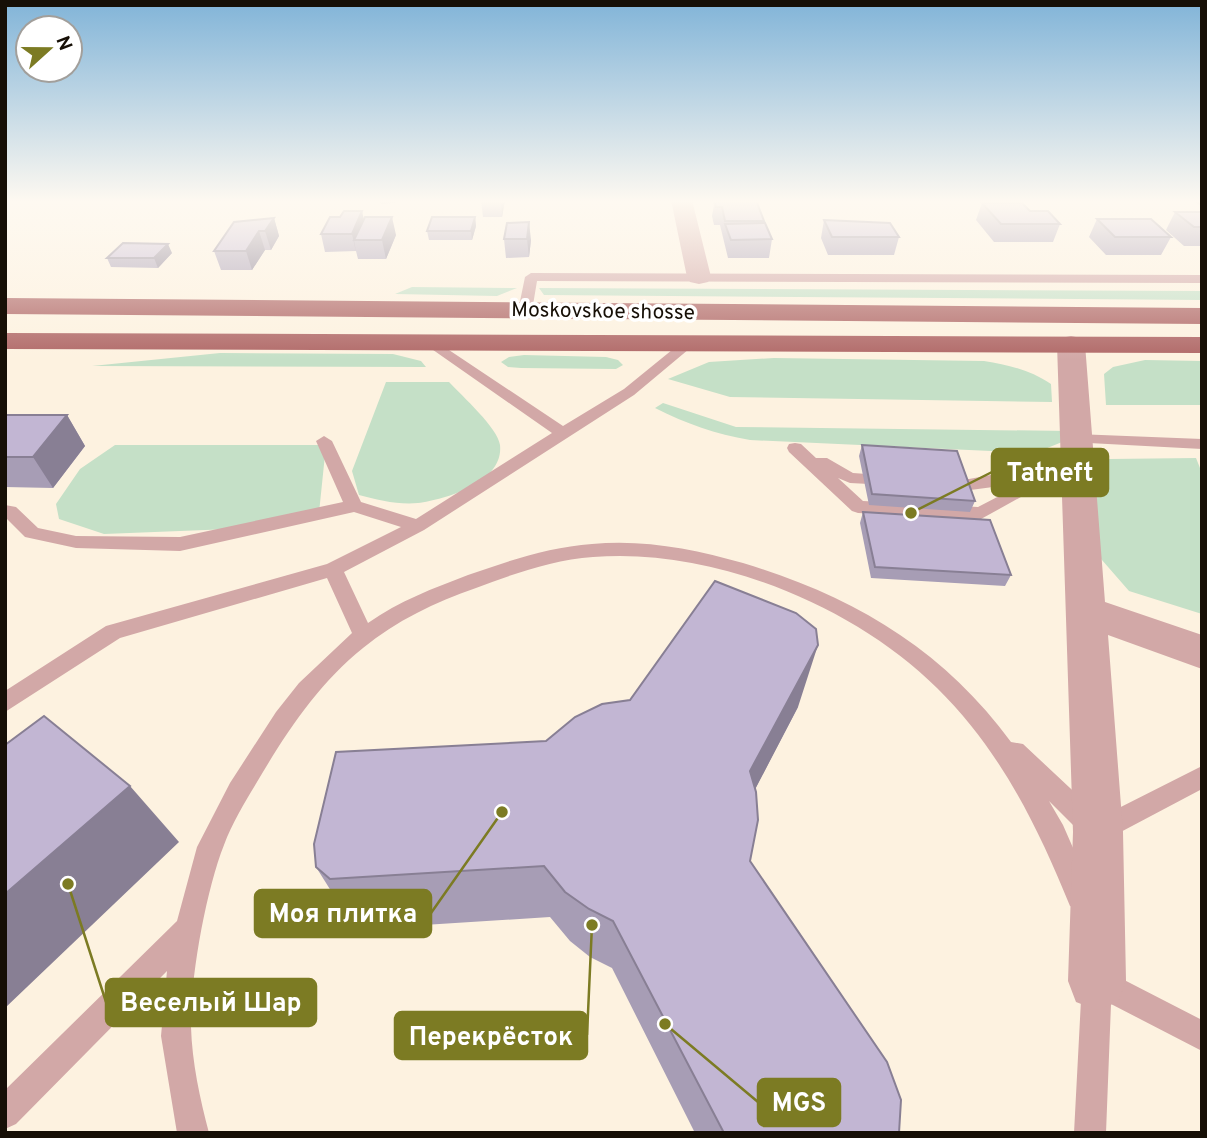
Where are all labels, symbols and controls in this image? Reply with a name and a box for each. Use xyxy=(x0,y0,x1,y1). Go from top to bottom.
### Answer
north arrow xyxy=(14,14,84,84)
text: N xyxy=(49,33,77,54)
street label: Moskovskoe shosse xyxy=(511,297,695,327)
callout: Tatneft xyxy=(992,449,1108,496)
text: Tatneft xyxy=(1006,458,1094,491)
callout: Моя плитка xyxy=(255,890,431,937)
text: Моя плитка xyxy=(269,899,417,932)
callout: Веселый Шар xyxy=(106,979,316,1026)
text: Веселый Шар xyxy=(120,988,302,1021)
callout: Перекрёсток xyxy=(395,1012,587,1059)
text: Перекрёсток xyxy=(409,1022,573,1055)
callout: MGS xyxy=(758,1079,840,1126)
text: MGS xyxy=(772,1088,826,1121)

